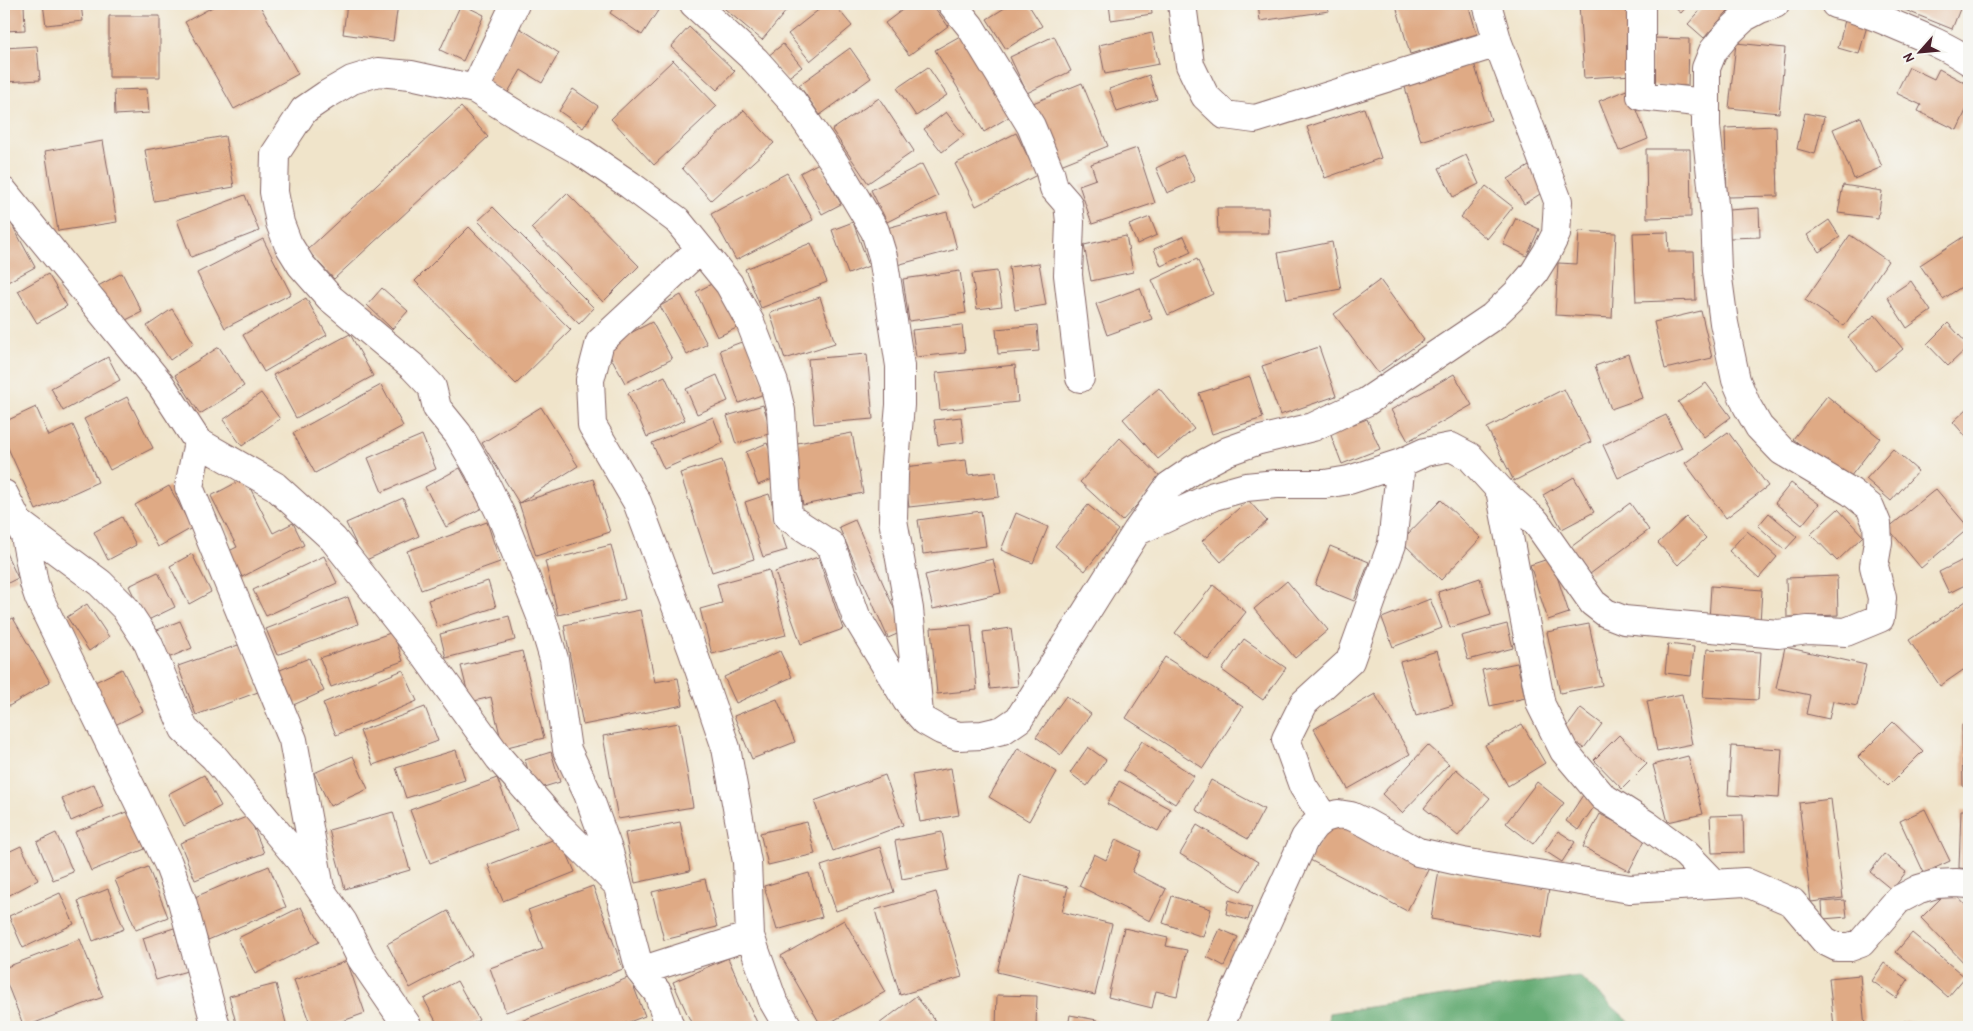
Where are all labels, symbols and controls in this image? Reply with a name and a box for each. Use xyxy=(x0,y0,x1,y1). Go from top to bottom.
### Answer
north arrow xyxy=(1896,28,1946,78)
text: N xyxy=(1898,50,1918,66)

